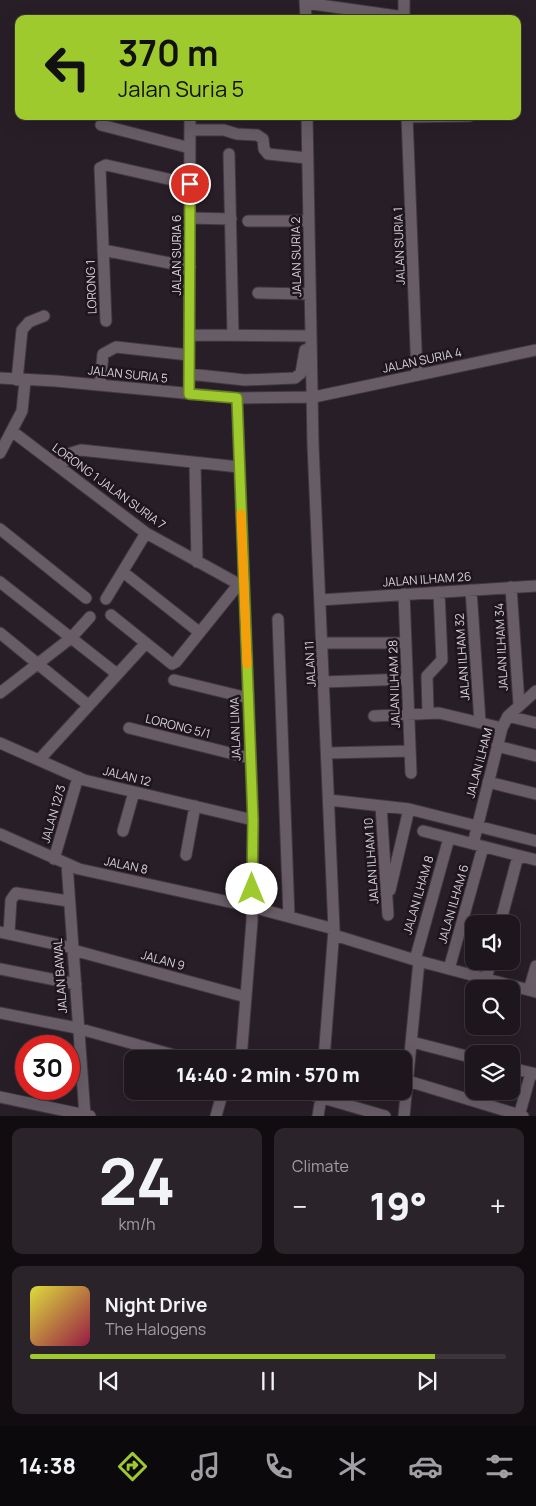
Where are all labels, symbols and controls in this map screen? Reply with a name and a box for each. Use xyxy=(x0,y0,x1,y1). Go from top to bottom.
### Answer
text: 370 m xyxy=(118,29,219,77)
icon: left xyxy=(35,35,100,100)
text: Jalan Suria 5 xyxy=(118,74,244,104)
pin xyxy=(169,163,211,205)
icon: arrive xyxy=(176,170,204,198)
street label: JALAN SURIA 1 xyxy=(389,207,409,285)
street label: JALAN SURIA 6 xyxy=(168,215,185,295)
street label: JALAN SURIA 2 xyxy=(287,217,305,297)
street label: LORONG 1 xyxy=(82,259,100,315)
street label: JALAN SURIA 4 xyxy=(381,343,463,377)
street label: JALAN SURIA 5 xyxy=(87,361,169,387)
street label: LORONG 1 JALAN SURIA 7 xyxy=(49,439,169,533)
street label: JALAN ILHAM 26 xyxy=(382,567,472,591)
street label: JALAN ILHAM 34 xyxy=(490,603,512,691)
street label: JALAN ILHAM 32 xyxy=(450,612,474,701)
street label: JALAN 11 xyxy=(300,640,320,688)
street label: JALAN ILHAM 28 xyxy=(384,640,404,728)
street label: JALAN LIMA xyxy=(225,696,245,761)
street label: LORONG 5/1 xyxy=(144,710,212,742)
street label: JALAN ILHAM xyxy=(461,726,497,800)
street label: JALAN 12 xyxy=(101,762,153,790)
street label: JALAN 12/3 xyxy=(37,783,69,845)
street label: JALAN ILHAM 10 xyxy=(360,817,382,905)
street label: JALAN 8 xyxy=(103,852,149,878)
street label: JALAN ILHAM 8 xyxy=(399,853,437,936)
position arrow xyxy=(225,862,277,914)
street label: JALAN ILHAM 6 xyxy=(434,862,472,946)
map controls xyxy=(465,915,520,1100)
button: sound xyxy=(465,915,520,970)
street label: JALAN BAWAL xyxy=(49,938,71,1014)
street label: JALAN 9 xyxy=(139,946,187,974)
button: search xyxy=(465,980,520,1035)
speed limit sign: 30 xyxy=(15,1035,80,1100)
button: layers xyxy=(465,1045,520,1100)
text: 14:40 · 2 min · 570 m xyxy=(176,1062,360,1088)
text: 24 xyxy=(99,1136,175,1225)
text: Climate xyxy=(292,1155,349,1177)
text: 19° xyxy=(369,1179,427,1231)
text: − xyxy=(292,1187,307,1225)
text: + xyxy=(490,1187,506,1225)
text: km/h xyxy=(118,1213,156,1235)
text: Night Drive xyxy=(105,1292,207,1318)
text: The Halogens xyxy=(105,1318,206,1340)
icon: previous xyxy=(95,1367,123,1395)
icon: pause xyxy=(254,1367,282,1395)
icon: next xyxy=(413,1367,441,1395)
icon: directions xyxy=(115,1449,150,1484)
icon: music xyxy=(188,1449,223,1484)
icon: phone xyxy=(261,1449,296,1484)
icon: climate xyxy=(335,1449,370,1484)
icon: car xyxy=(408,1449,443,1484)
icon: filters xyxy=(482,1449,517,1484)
text: 14:38 xyxy=(19,1451,76,1481)

